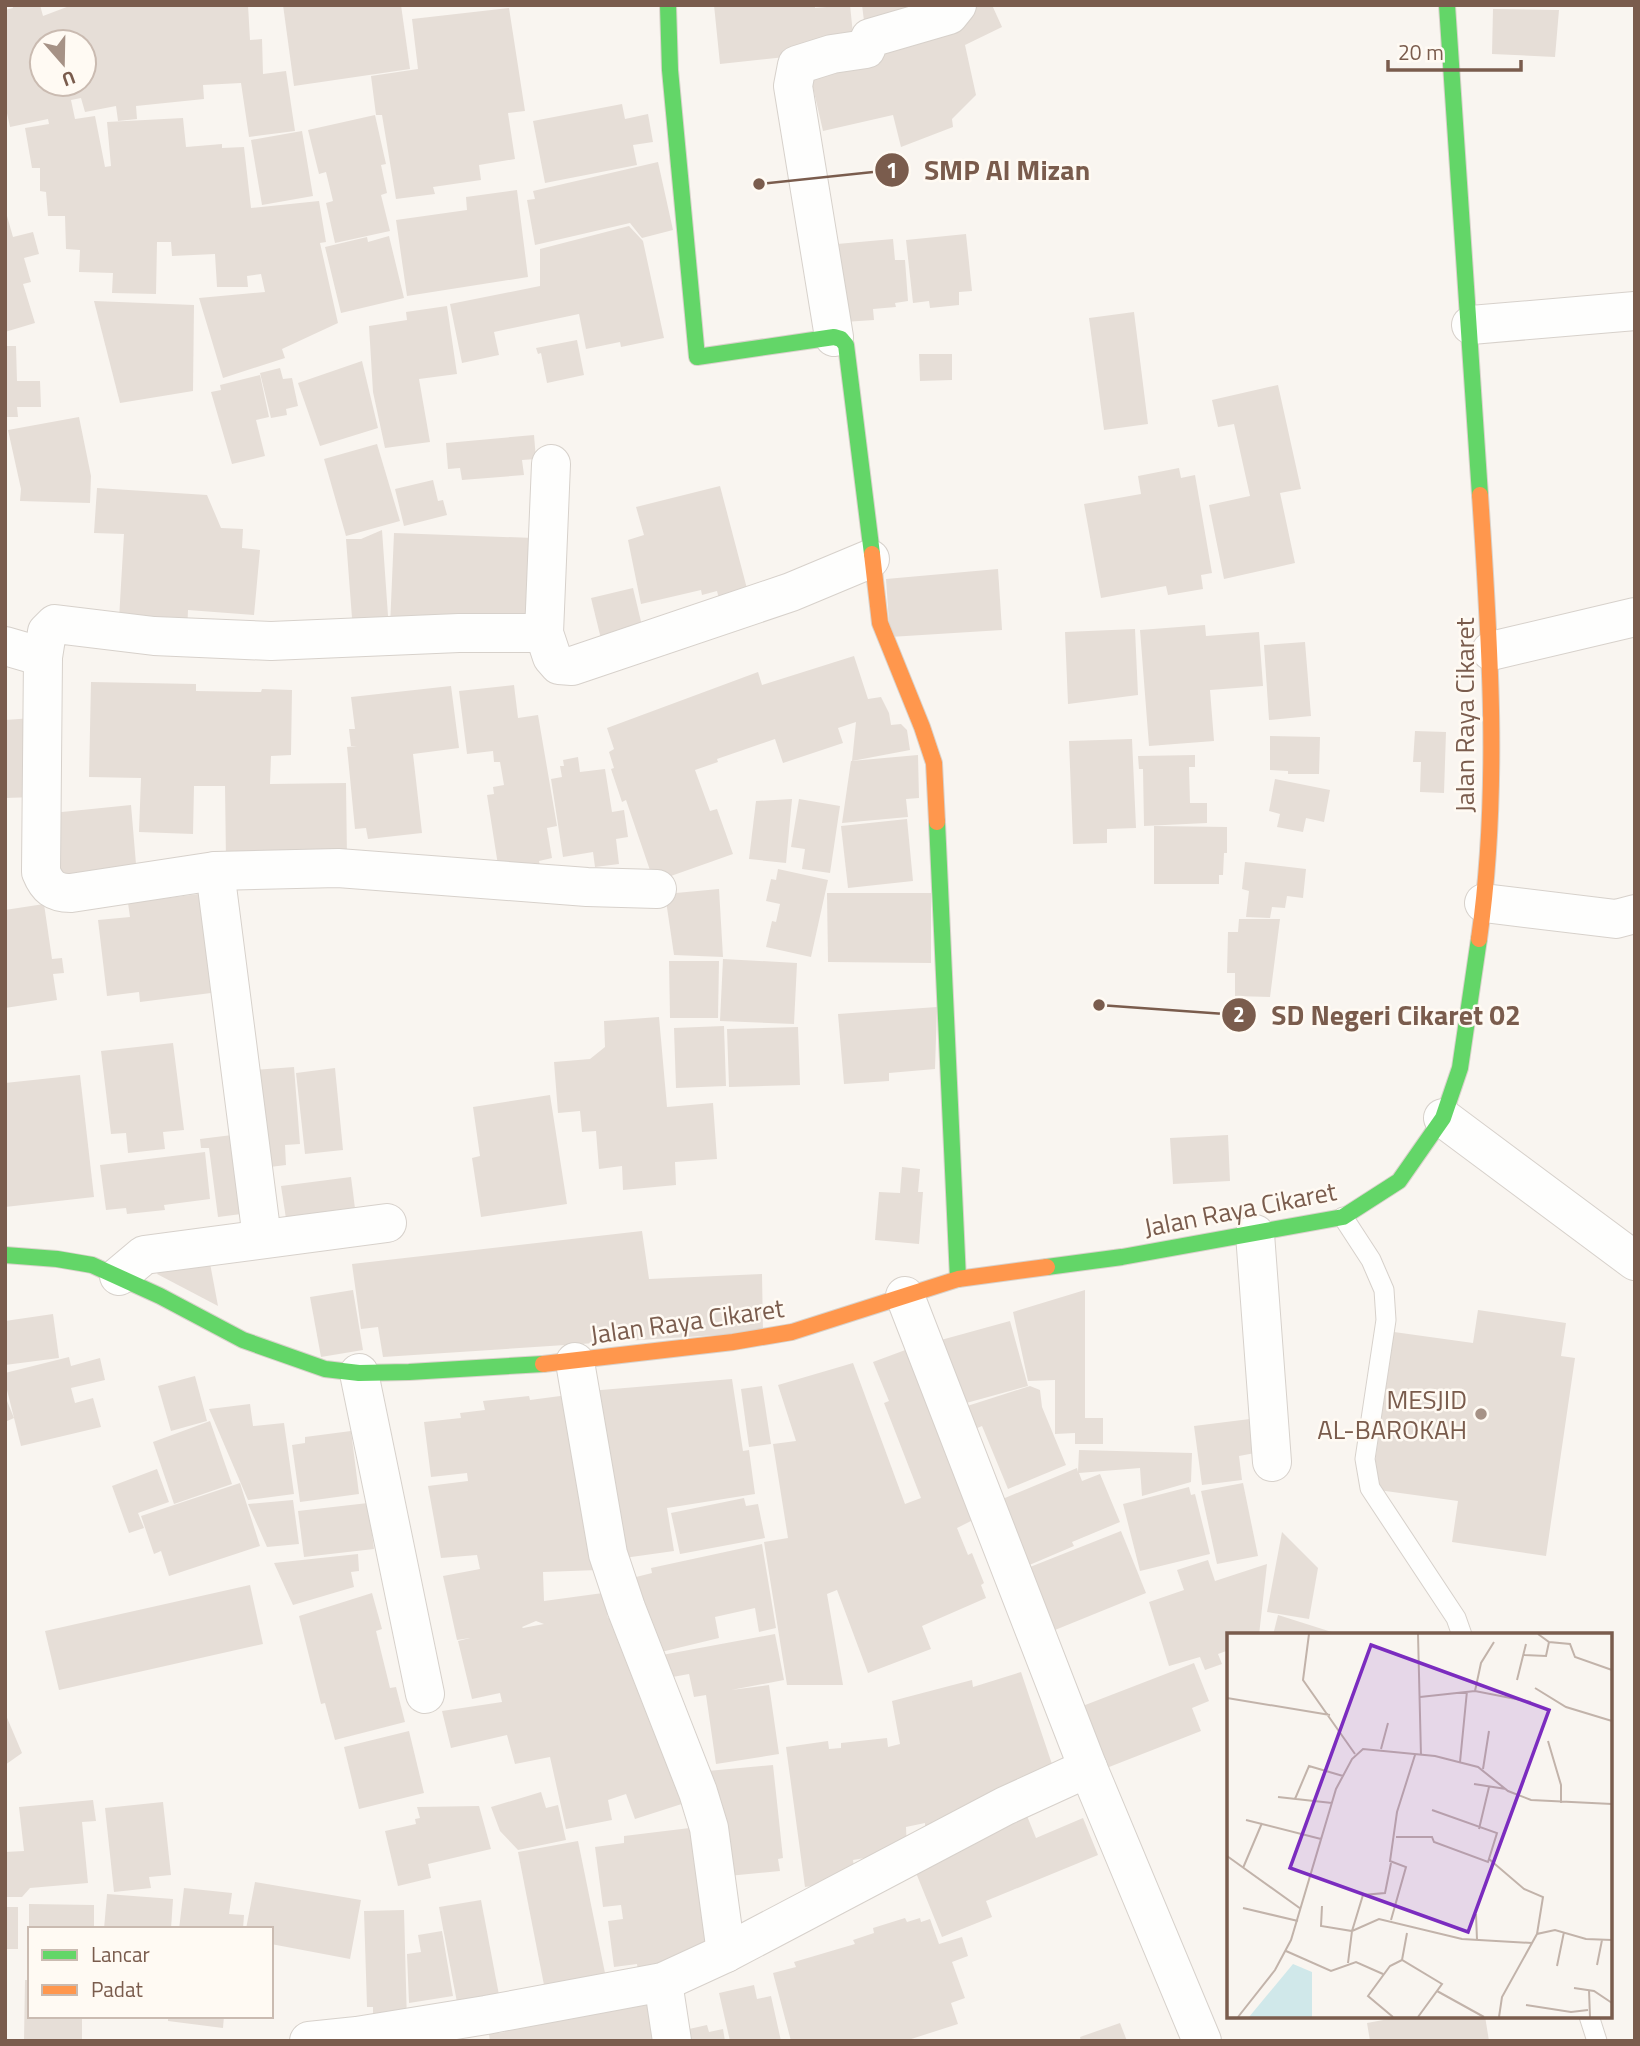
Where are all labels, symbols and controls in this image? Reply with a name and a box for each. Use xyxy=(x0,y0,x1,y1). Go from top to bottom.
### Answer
north arrow xyxy=(28,28,98,98)
scale bar xyxy=(1388,28,1521,72)
text: 20 m xyxy=(1398,36,1444,68)
text: U xyxy=(58,64,80,95)
callout: SMP Al Mizan xyxy=(875,146,1104,195)
text: SMP Al Mizan xyxy=(924,148,1090,191)
text: 1 xyxy=(886,154,898,186)
street label: Jalan Raya Cikaret xyxy=(1445,617,1484,813)
callout: SD Negeri Cikaret 02 xyxy=(1222,991,1534,1040)
text: SD Negeri Cikaret 02 xyxy=(1271,993,1521,1036)
text: 2 xyxy=(1233,998,1245,1030)
street label: Jalan Raya Cikaret xyxy=(1140,1171,1340,1247)
street label: Jalan Raya Cikaret xyxy=(588,1288,786,1354)
place label: MESJID AL-BAROKAH xyxy=(1317,1380,1467,1449)
marker: MESJID AL-BAROKAH xyxy=(1473,1406,1489,1422)
inset map xyxy=(1227,1633,1612,2018)
legend xyxy=(28,1927,273,2018)
text: Lancar xyxy=(91,1938,150,1970)
text: Padat xyxy=(91,1973,143,2005)

